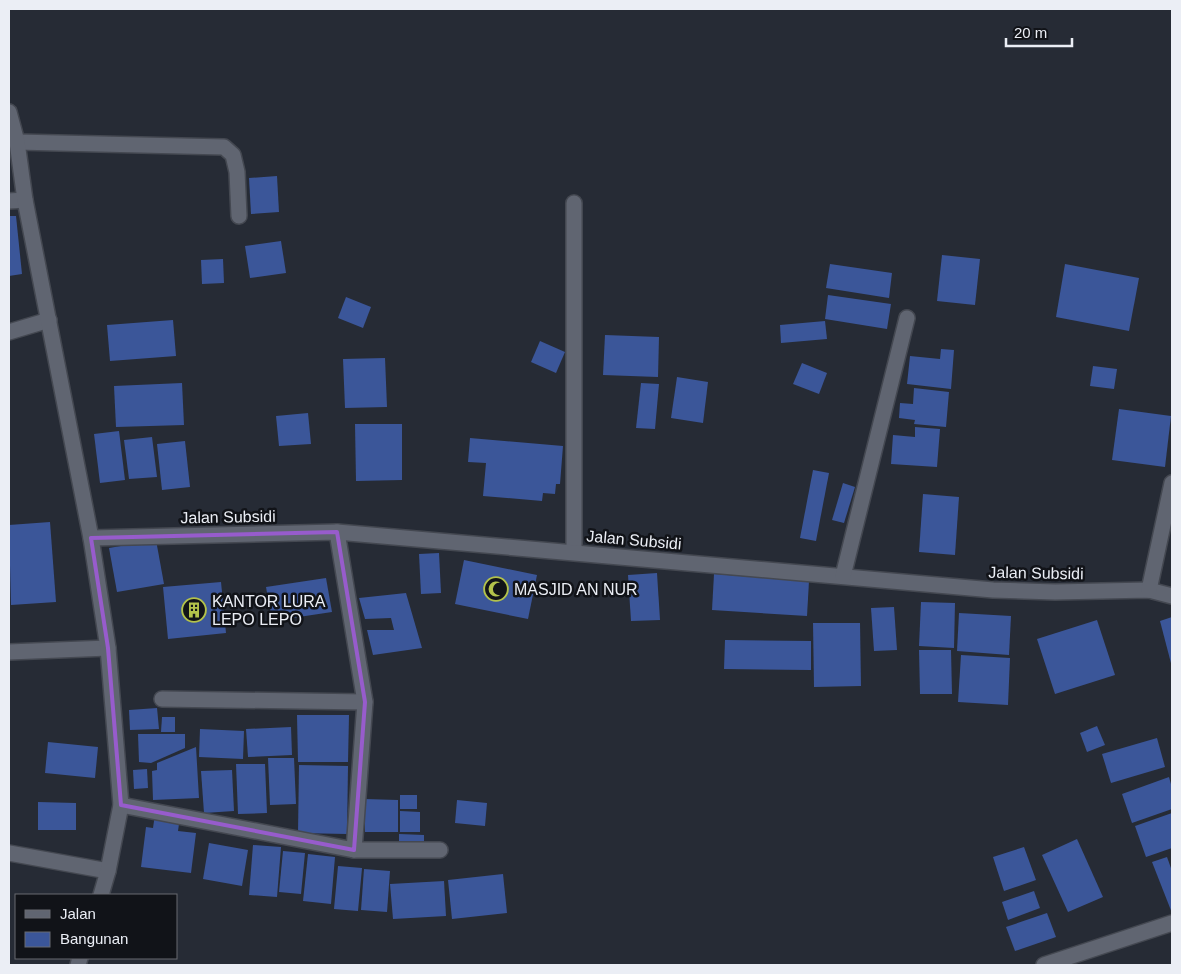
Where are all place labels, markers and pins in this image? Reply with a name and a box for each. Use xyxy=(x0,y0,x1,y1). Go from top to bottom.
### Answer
mosque icon: MASJID AN NUR xyxy=(483,576,509,602)
place label: MASJID AN NUR xyxy=(514,581,638,598)
place label: KANTOR LURA LEPO LEPO xyxy=(212,593,326,628)
building icon: KANTOR LURA LEPO LEPO xyxy=(181,597,207,623)

